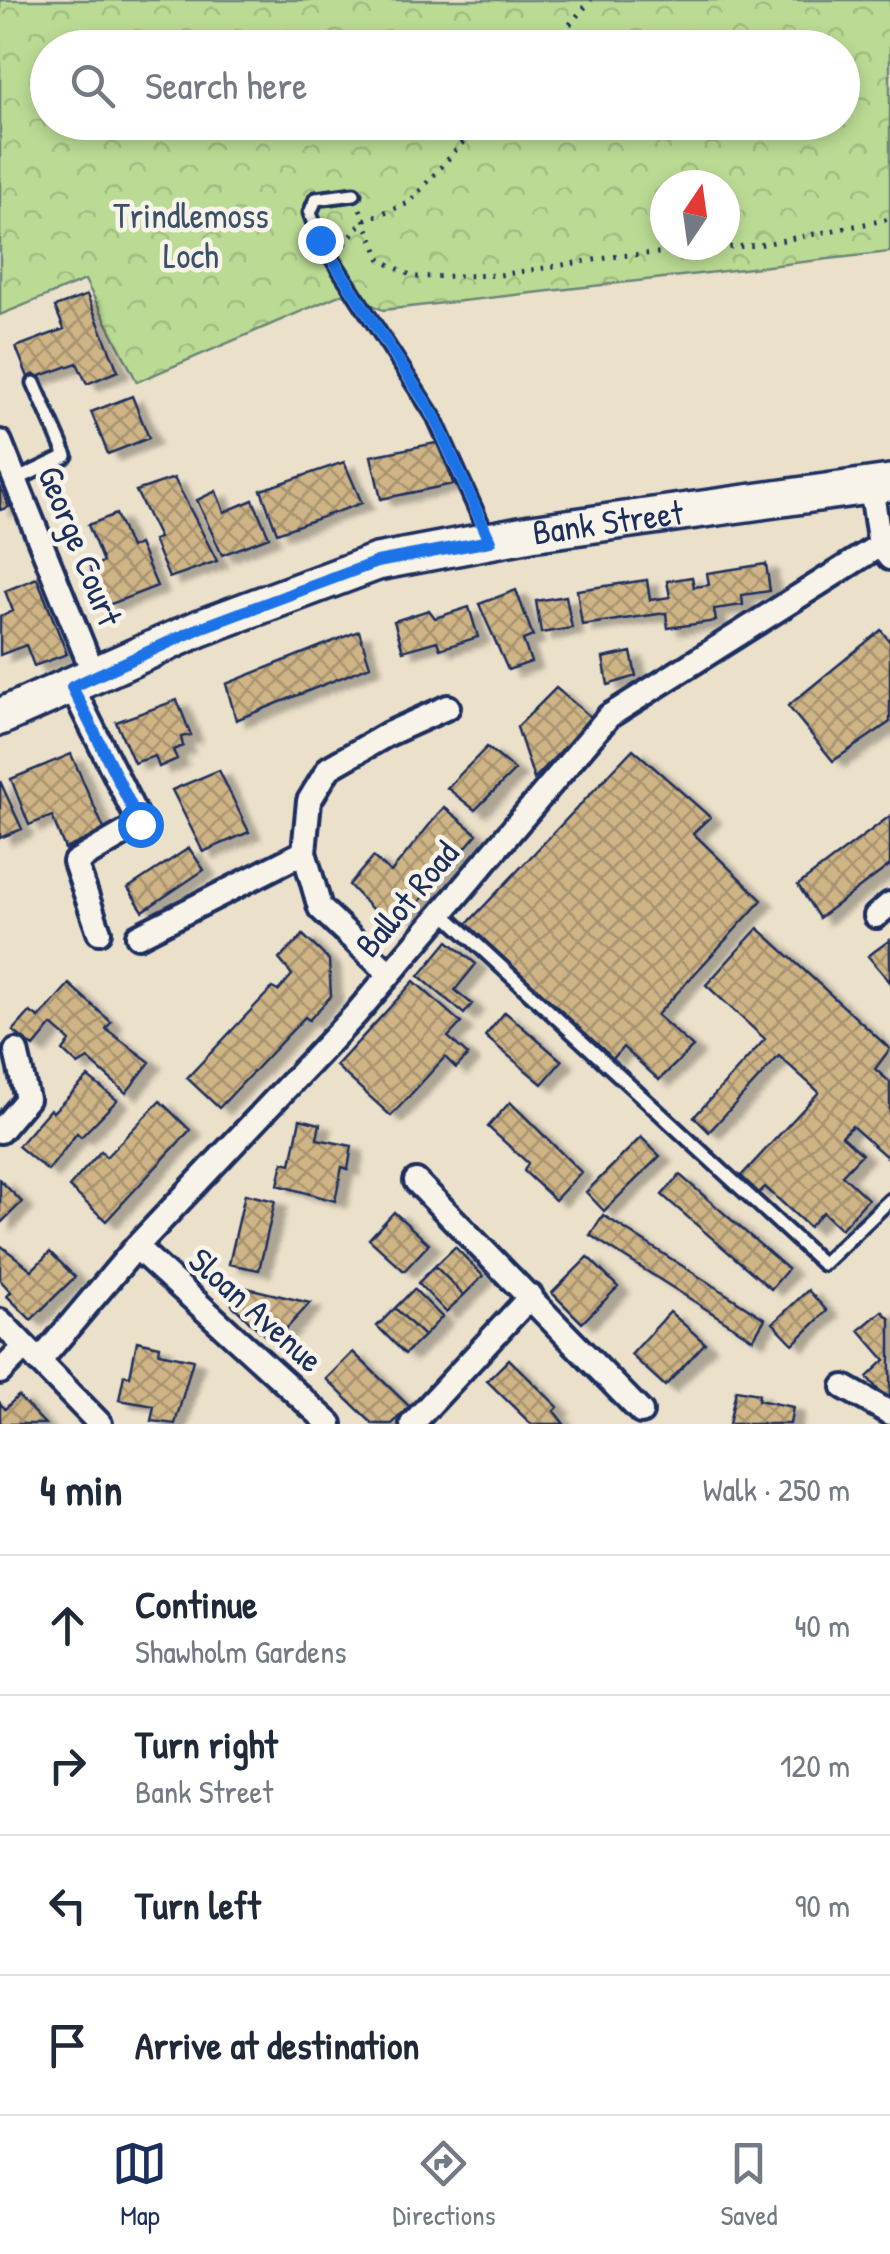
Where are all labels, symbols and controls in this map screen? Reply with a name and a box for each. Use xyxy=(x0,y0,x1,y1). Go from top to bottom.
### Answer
search box xyxy=(30,30,860,140)
icon: search xyxy=(65,58,120,113)
text: Search here xyxy=(145,59,307,111)
north arrow xyxy=(650,170,740,260)
park label: Trindlemoss Loch xyxy=(113,192,269,279)
route end xyxy=(298,218,344,264)
street label: George Court xyxy=(27,459,134,634)
street label: Bank Street xyxy=(529,488,687,556)
route start xyxy=(118,802,164,848)
street label: Ballot Road xyxy=(344,831,469,967)
street label: Sloan Avenue xyxy=(179,1237,334,1383)
text: 4 min xyxy=(40,1461,122,1518)
text: Walk · 250 m xyxy=(703,1468,850,1511)
text: Continue xyxy=(135,1578,257,1630)
icon: ahead xyxy=(40,1598,95,1653)
text: 40 m xyxy=(795,1604,850,1647)
text: Shawholm Gardens xyxy=(135,1630,347,1673)
text: Turn right xyxy=(135,1718,278,1770)
icon: right xyxy=(40,1738,95,1793)
text: 120 m xyxy=(780,1744,850,1787)
text: Bank Street xyxy=(135,1770,273,1813)
icon: left xyxy=(40,1878,95,1933)
text: Turn left xyxy=(135,1879,260,1931)
text: 90 m xyxy=(795,1884,850,1927)
icon: arrive xyxy=(40,2018,95,2073)
text: Arrive at destination xyxy=(135,2019,419,2071)
tab: Map xyxy=(112,2136,167,2234)
tab: Directions xyxy=(392,2136,495,2234)
tab: Saved xyxy=(720,2136,778,2234)

